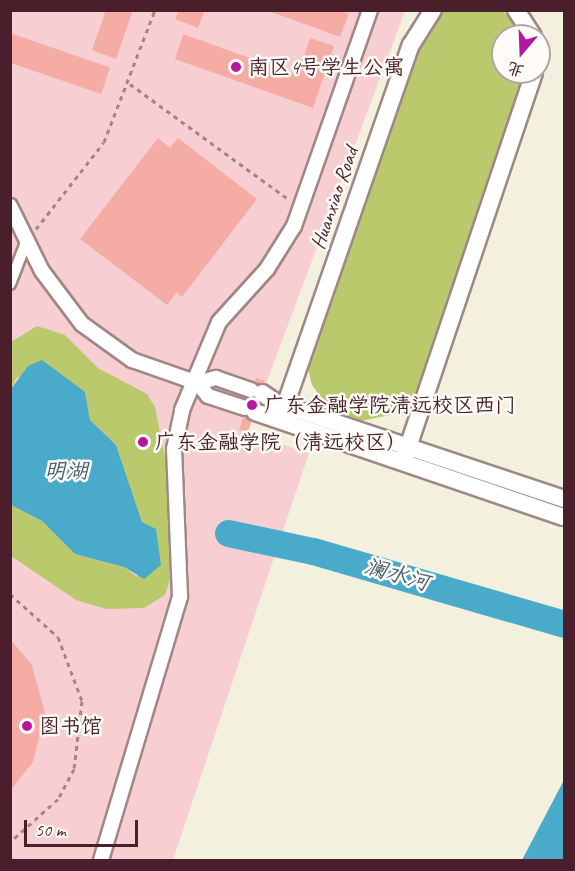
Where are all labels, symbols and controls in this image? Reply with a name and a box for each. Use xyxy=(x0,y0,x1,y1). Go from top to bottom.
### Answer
north arrow xyxy=(491,24,551,84)
place label: 南区4号学生公寓 xyxy=(248,54,404,80)
text: 北 xyxy=(505,57,527,81)
marker: 南区4号学生公寓 xyxy=(229,60,243,74)
street label: Huanxiao Road xyxy=(305,144,363,252)
place label: 广东金融学院清远校区西门 xyxy=(264,392,516,418)
marker: 广东金融学院清远校区西门 xyxy=(245,398,259,412)
place label: 广东金融学院（清远校区） xyxy=(155,429,407,455)
marker: 广东金融学院（清远校区） xyxy=(136,435,150,449)
water label: 明湖 xyxy=(44,459,88,485)
water label: 澜水河 xyxy=(362,553,432,597)
place label: 图书馆 xyxy=(39,713,102,739)
marker: 图书馆 xyxy=(20,719,34,733)
scale bar xyxy=(27,808,141,846)
text: 50 m xyxy=(35,819,66,841)

